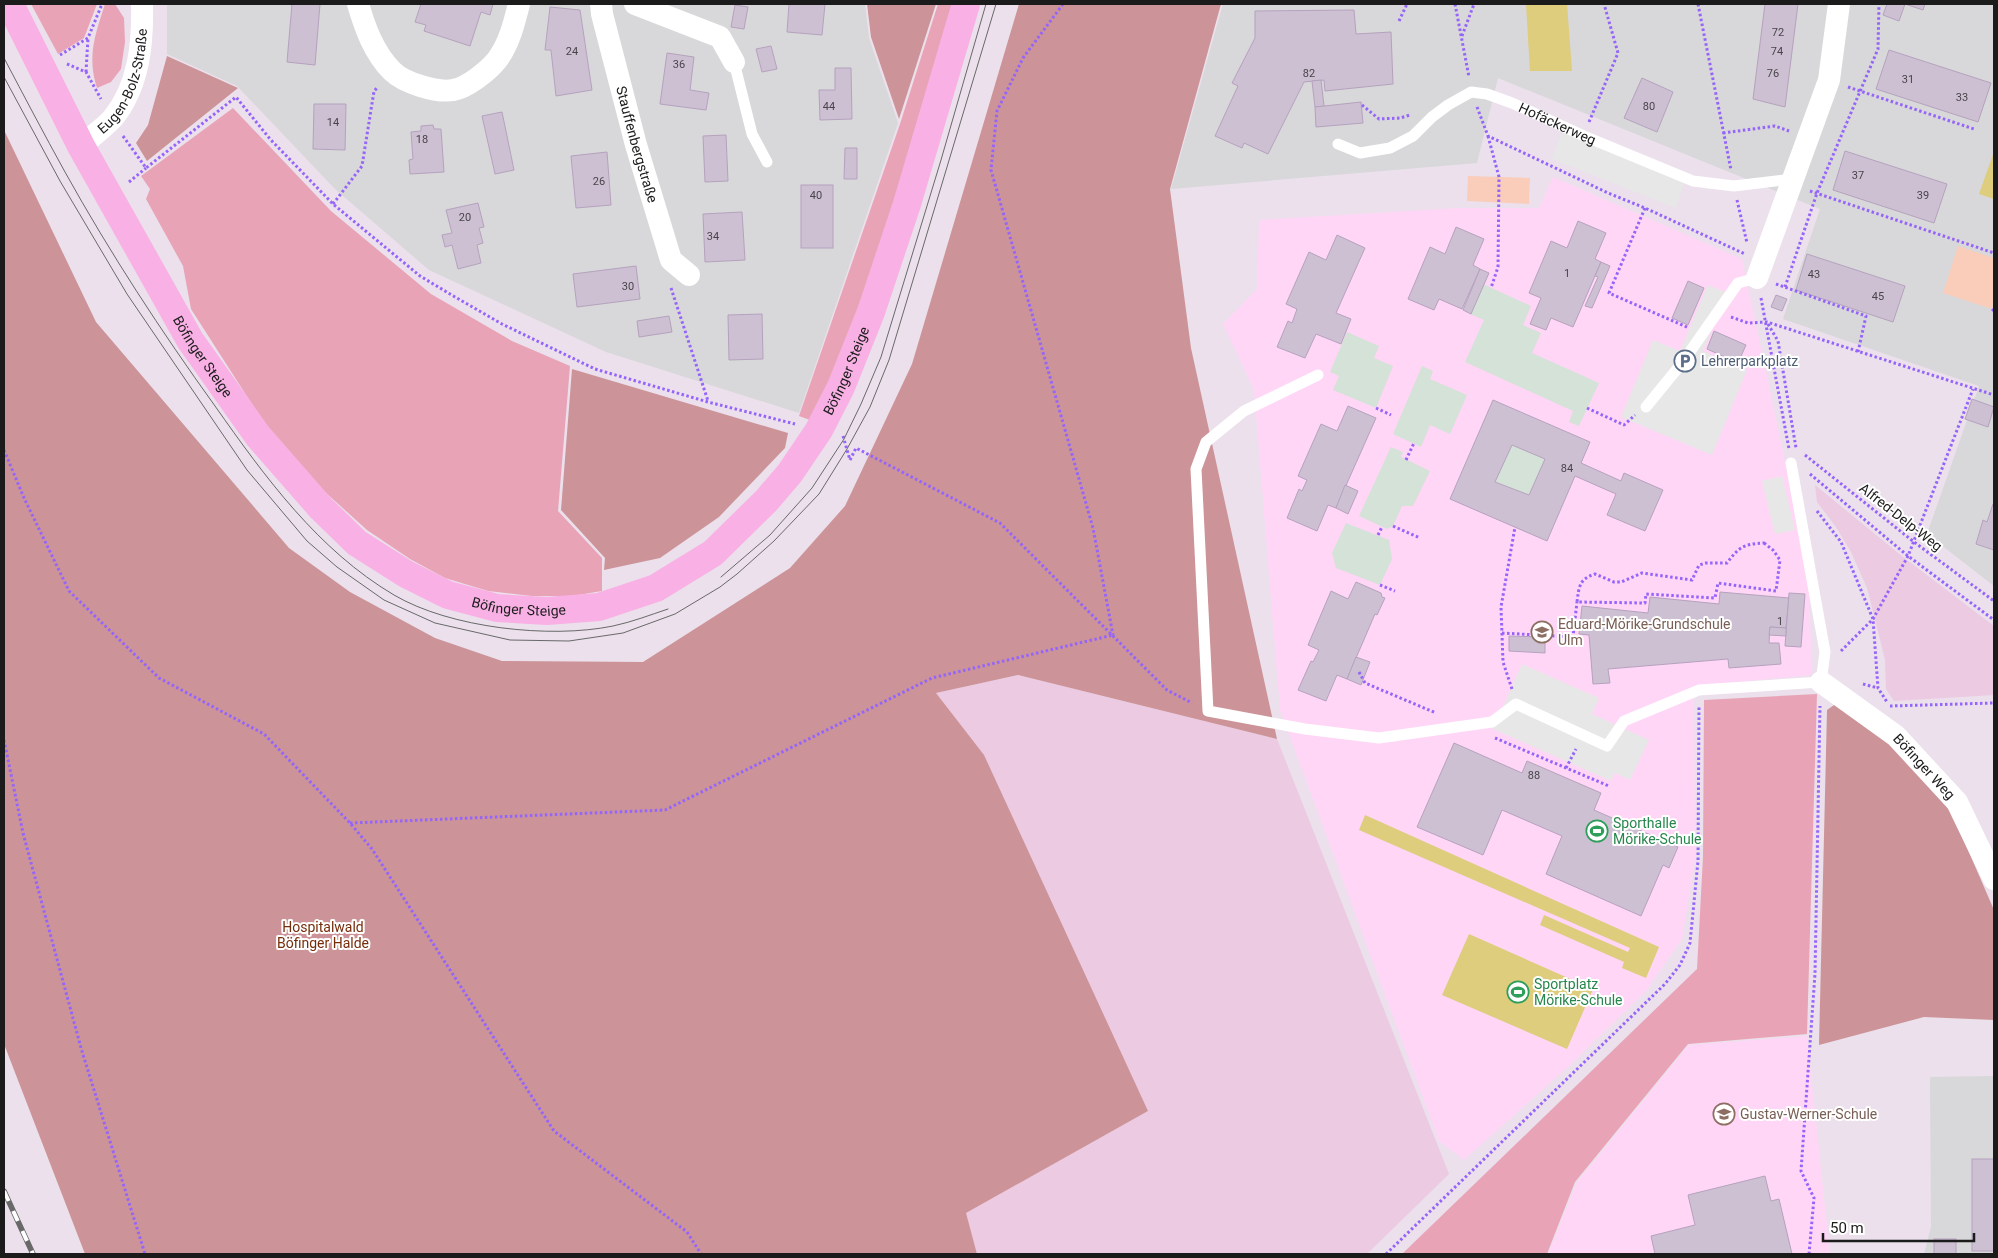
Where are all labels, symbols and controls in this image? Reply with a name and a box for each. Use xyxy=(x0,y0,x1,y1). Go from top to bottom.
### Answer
house number: 72 xyxy=(1772,26,1784,39)
street label: Eugen-Bolz-Straße xyxy=(94,28,150,137)
house number: 24 xyxy=(566,45,578,58)
house number: 74 xyxy=(1771,45,1783,58)
house number: 36 xyxy=(673,58,685,71)
house number: 82 xyxy=(1303,67,1315,80)
house number: 76 xyxy=(1767,67,1779,80)
house number: 31 xyxy=(1902,73,1914,86)
street label: Stauffenbergstraße xyxy=(613,84,661,205)
house number: 33 xyxy=(1956,91,1968,104)
street label: Hofäckerweg xyxy=(1516,99,1598,148)
house number: 44 xyxy=(823,100,835,113)
house number: 80 xyxy=(1643,100,1655,113)
house number: 14 xyxy=(327,116,339,129)
house number: 18 xyxy=(416,133,428,146)
house number: 37 xyxy=(1852,169,1864,182)
house number: 26 xyxy=(593,175,605,188)
house number: 40 xyxy=(810,189,822,202)
house number: 39 xyxy=(1917,189,1929,202)
house number: 20 xyxy=(459,211,471,224)
house number: 34 xyxy=(707,230,719,243)
house number: 1 xyxy=(1564,267,1570,280)
house number: 43 xyxy=(1808,268,1820,281)
house number: 30 xyxy=(622,280,634,293)
house number: 45 xyxy=(1872,290,1884,303)
street label: Böfinger Steige xyxy=(170,313,236,400)
street label: Böfinger Steige xyxy=(820,324,872,418)
parking icon: Lehrerparkplatz xyxy=(1673,349,1697,373)
place label: Lehrerparkplatz xyxy=(1701,353,1798,369)
house number: 84 xyxy=(1561,462,1573,475)
street label: Alfred-Delp-Weg xyxy=(1856,480,1946,554)
street label: Böfinger Steige xyxy=(470,594,566,619)
house number: 1 xyxy=(1777,615,1783,628)
place label: Eduard-Mörike-Grundschule Ulm xyxy=(1558,616,1730,648)
school or university icon: Eduard-Mörike-Grundschule Ulm xyxy=(1530,620,1554,644)
street label: Böfinger Weg xyxy=(1890,731,1958,803)
house number: 88 xyxy=(1528,769,1540,782)
place label: Sporthalle Mörike-Schule xyxy=(1613,815,1702,847)
sports icon: Sporthalle Mörike-Schule xyxy=(1585,819,1609,843)
park label: Hospitalwald Böfinger Halde xyxy=(277,919,369,951)
place label: Sportplatz Mörike-Schule xyxy=(1534,976,1623,1008)
sports icon: Sportplatz Mörike-Schule xyxy=(1506,980,1530,1004)
school or university icon: Gustav-Werner-Schule xyxy=(1712,1102,1736,1126)
place label: Gustav-Werner-Schule xyxy=(1740,1106,1877,1122)
scale bar xyxy=(1823,1210,1974,1242)
text: 50 m xyxy=(1830,1219,1864,1237)

